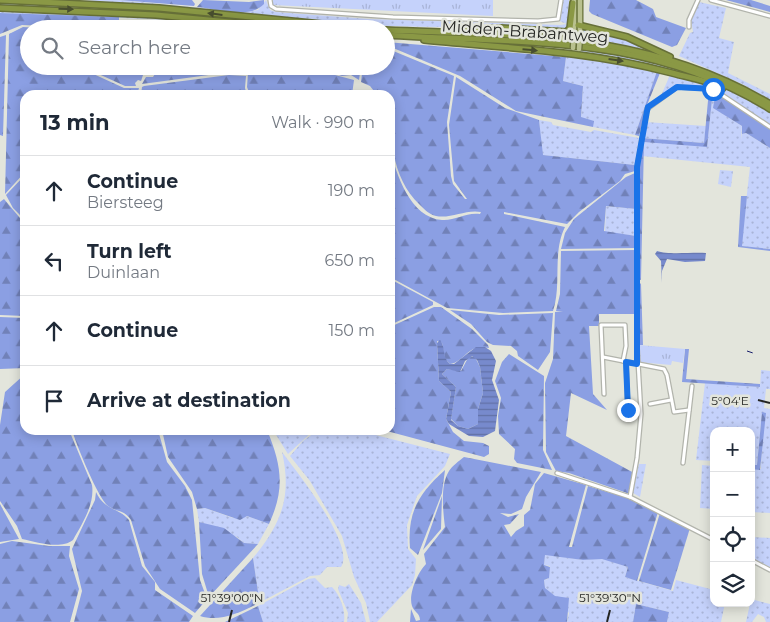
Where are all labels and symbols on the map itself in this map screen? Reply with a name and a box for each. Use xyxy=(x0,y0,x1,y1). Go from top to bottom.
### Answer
one-way arrow xyxy=(58,6,74,14)
one-way arrow xyxy=(207,10,223,18)
street label: Midden-Brabantweg xyxy=(441,16,609,47)
one-way arrow xyxy=(522,47,538,55)
one-way arrow xyxy=(609,57,625,65)
route start xyxy=(702,78,725,101)
text: 5°04'E xyxy=(711,393,749,408)
route end xyxy=(617,399,640,422)
text: 51°39'00"N xyxy=(200,590,264,605)
text: 51°39'30"N xyxy=(579,590,641,605)

